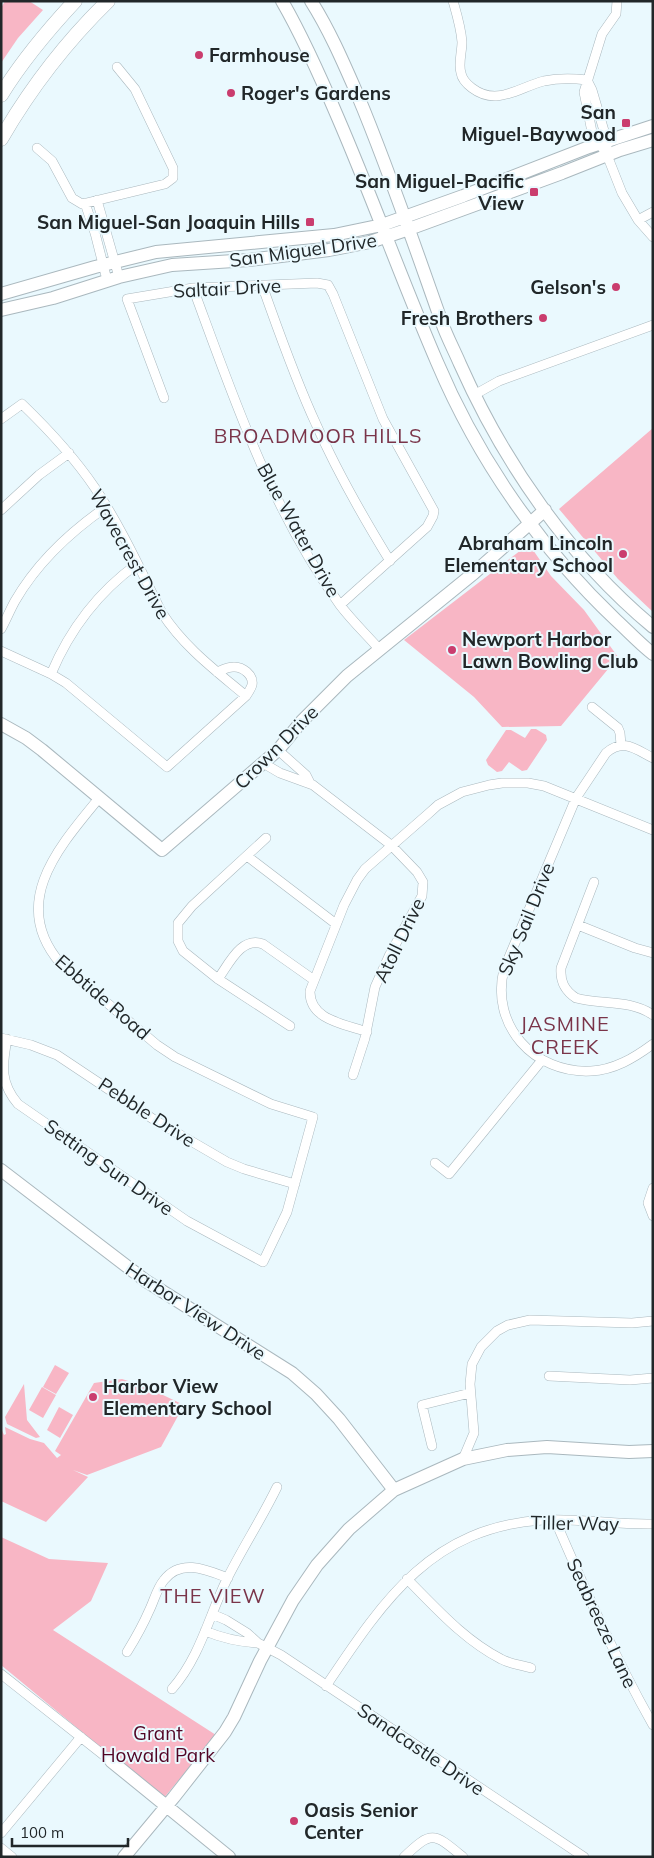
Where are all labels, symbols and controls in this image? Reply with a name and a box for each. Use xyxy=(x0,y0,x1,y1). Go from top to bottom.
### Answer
place label: Farmhouse xyxy=(209,43,310,67)
marker: Farmhouse xyxy=(193,49,205,61)
place label: Roger's Gardens xyxy=(241,81,391,105)
marker: Roger's Gardens xyxy=(225,87,237,99)
place label: San Miguel-Baywood xyxy=(461,100,616,146)
marker: San Miguel-Baywood xyxy=(620,117,632,129)
place label: San Miguel-Pacific View xyxy=(355,169,524,215)
marker: San Miguel-Pacific View xyxy=(528,186,540,198)
place label: San Miguel-San Joaquin Hills xyxy=(37,210,300,234)
marker: San Miguel-San Joaquin Hills xyxy=(304,216,316,228)
street label: San Miguel Drive xyxy=(228,228,378,272)
street label: Saltair Drive xyxy=(172,273,282,303)
place label: Gelson's xyxy=(530,275,606,299)
marker: Gelson's xyxy=(610,281,622,293)
place label: Fresh Brothers xyxy=(401,306,533,330)
marker: Fresh Brothers xyxy=(537,312,549,324)
district label: BROADMOOR HILLS xyxy=(214,423,422,448)
street label: Blue Water Drive xyxy=(252,459,346,601)
street label: Wavecrest Drive xyxy=(84,485,176,623)
place label: Abraham Lincoln Elementary School xyxy=(444,531,613,577)
marker: Abraham Lincoln Elementary School xyxy=(617,548,629,560)
place label: Newport Harbor Lawn Bowling Club xyxy=(462,627,638,673)
marker: Newport Harbor Lawn Bowling Club xyxy=(446,644,458,656)
street label: Crown Drive xyxy=(229,700,323,794)
street label: Sky Sail Drive xyxy=(492,859,560,979)
street label: Atoll Drive xyxy=(368,894,430,986)
street label: Ebbtide Road xyxy=(50,949,156,1045)
district label: JASMINE CREEK xyxy=(520,1011,610,1059)
street label: Pebble Drive xyxy=(94,1072,200,1152)
street label: Setting Sun Drive xyxy=(40,1114,178,1220)
street label: Harbor View Drive xyxy=(121,1257,271,1365)
place label: Harbor View Elementary School xyxy=(103,1374,272,1420)
marker: Harbor View Elementary School xyxy=(87,1391,99,1403)
street label: Tiller Way xyxy=(530,1510,620,1536)
street label: Seabreeze Lane xyxy=(561,1554,643,1692)
district label: THE VIEW xyxy=(160,1583,266,1608)
street label: Sandcastle Drive xyxy=(353,1698,489,1800)
park label: Grant Howald Park xyxy=(101,1721,215,1767)
place label: Oasis Senior Center xyxy=(304,1798,418,1844)
marker: Oasis Senior Center xyxy=(288,1815,300,1827)
scale bar xyxy=(12,1816,129,1848)
text: 100 m xyxy=(20,1823,64,1842)

